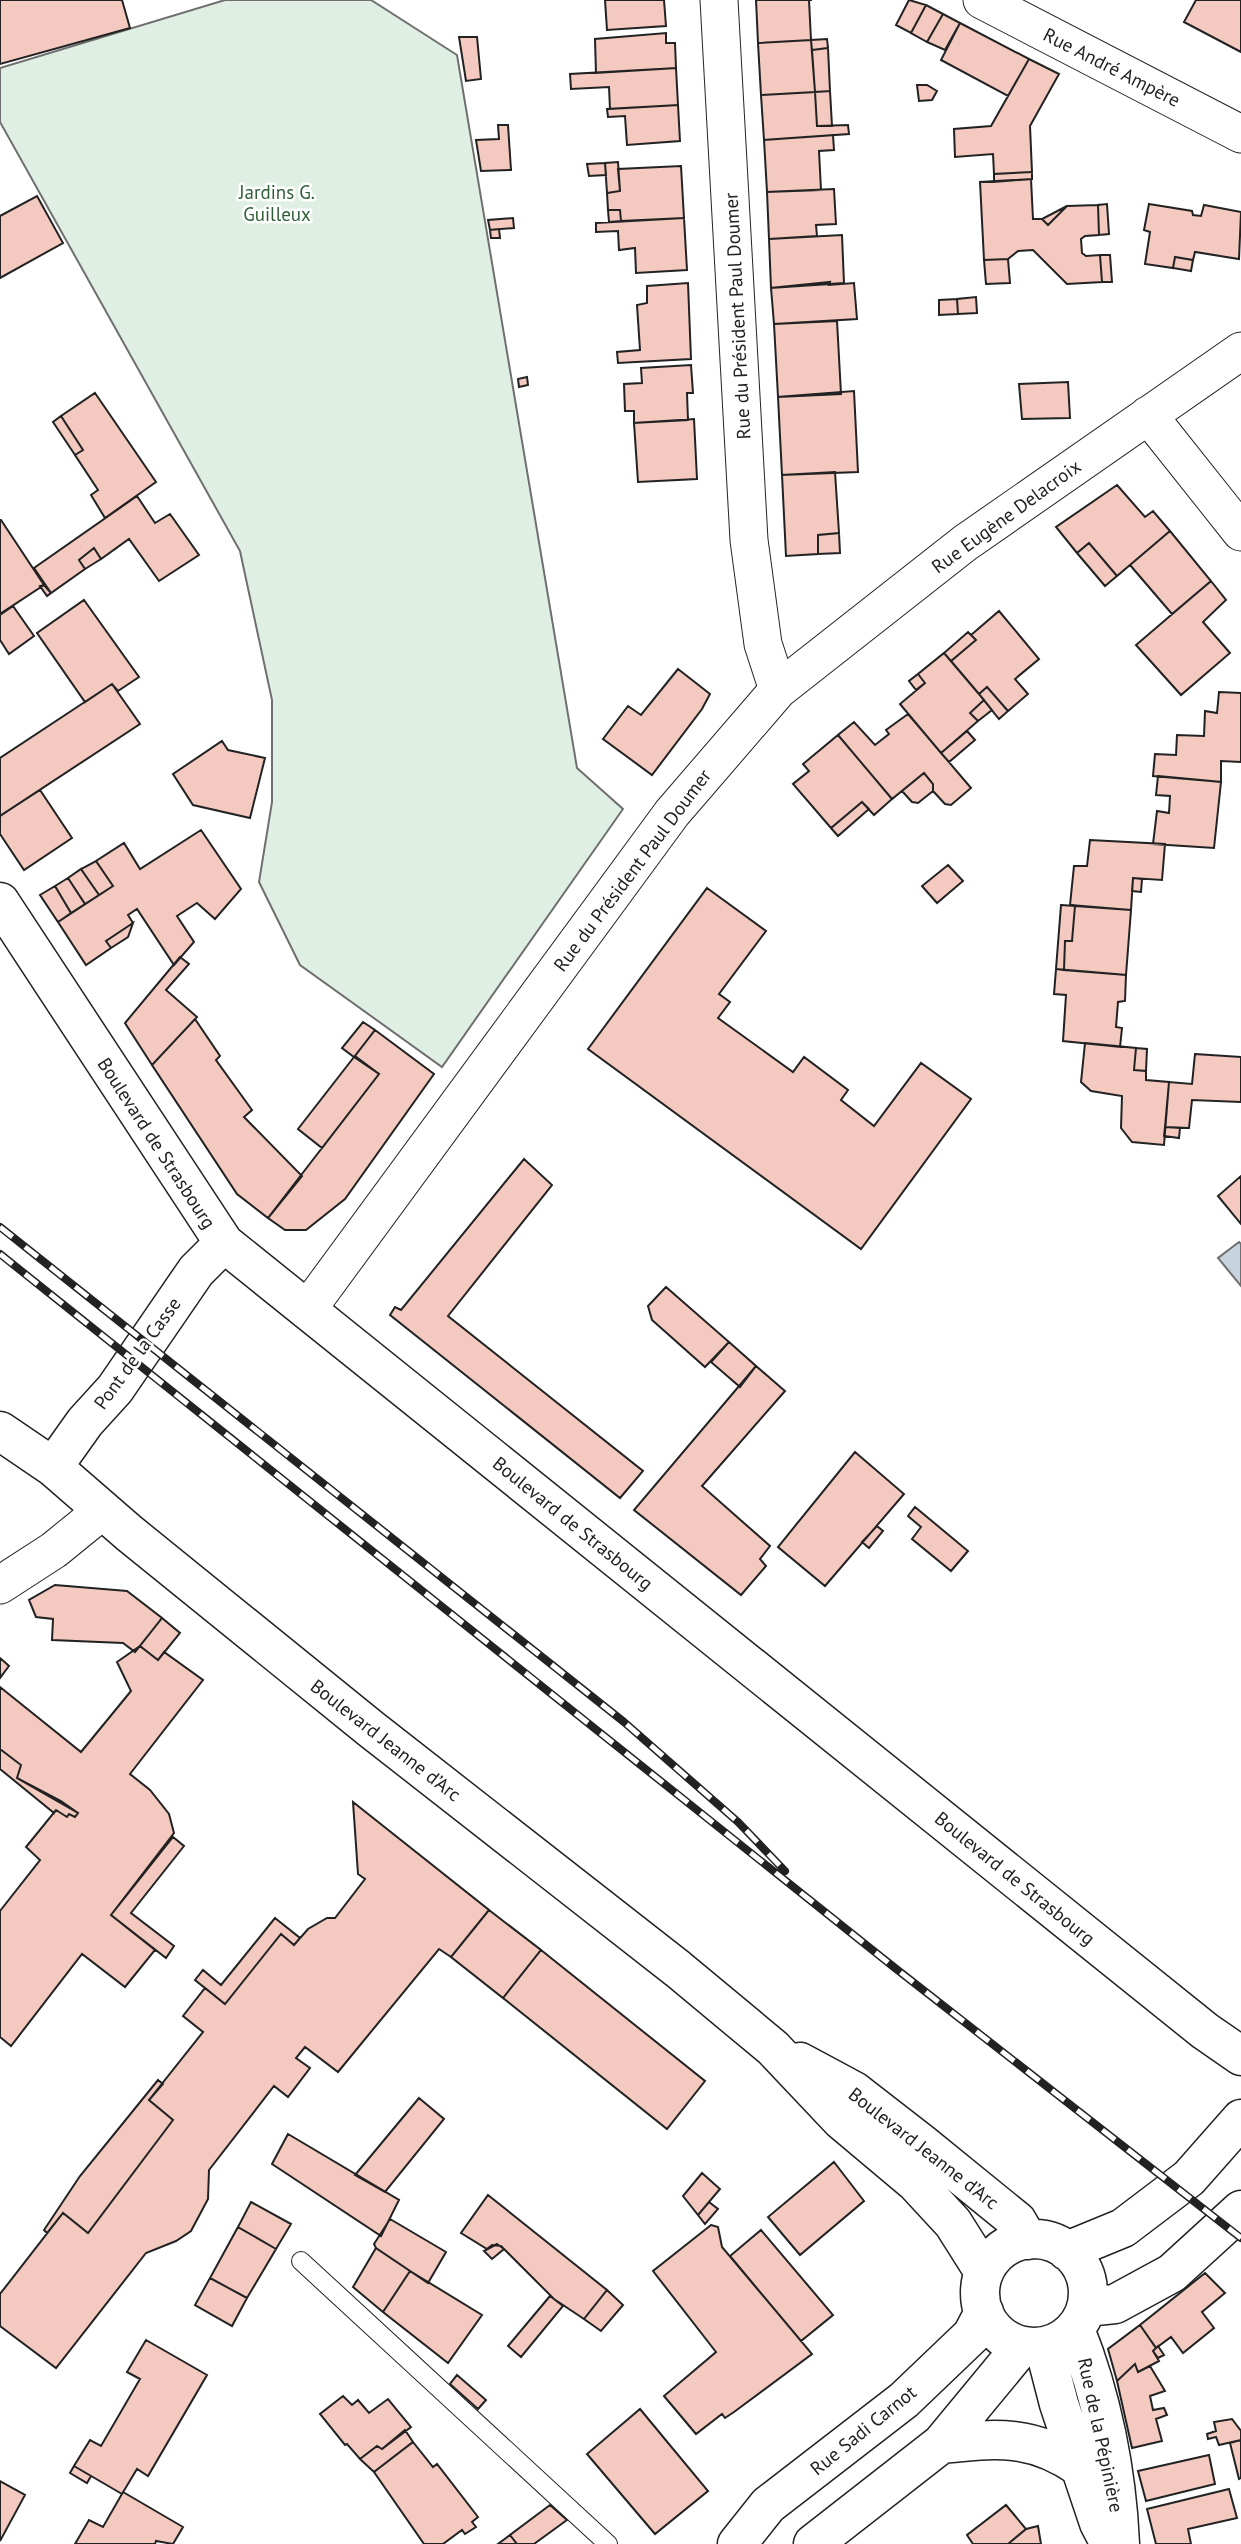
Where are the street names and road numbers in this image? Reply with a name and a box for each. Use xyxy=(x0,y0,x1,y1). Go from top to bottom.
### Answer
street label: Rue André Ampère xyxy=(1040,22,1184,112)
street label: Rue du Président Paul Doumer xyxy=(719,191,755,440)
street label: Rue Eugène Delacroix xyxy=(927,454,1085,578)
street label: Rue du Président Paul Doumer xyxy=(548,764,716,976)
street label: Boulevard de Strasbourg xyxy=(93,1053,221,1233)
street label: Pont de la Casse xyxy=(88,1292,186,1414)
street label: Boulevard de Strasbourg xyxy=(488,1451,658,1595)
street label: Boulevard Jeanne d’Arc xyxy=(306,1674,466,1806)
street label: Boulevard de Strasbourg xyxy=(930,1806,1100,1950)
street label: Boulevard Jeanne d’Arc xyxy=(844,2082,1004,2214)
street label: Rue de la Pépinière xyxy=(1073,2356,1129,2514)
street label: Rue Sadi Carnot xyxy=(805,2380,921,2480)

